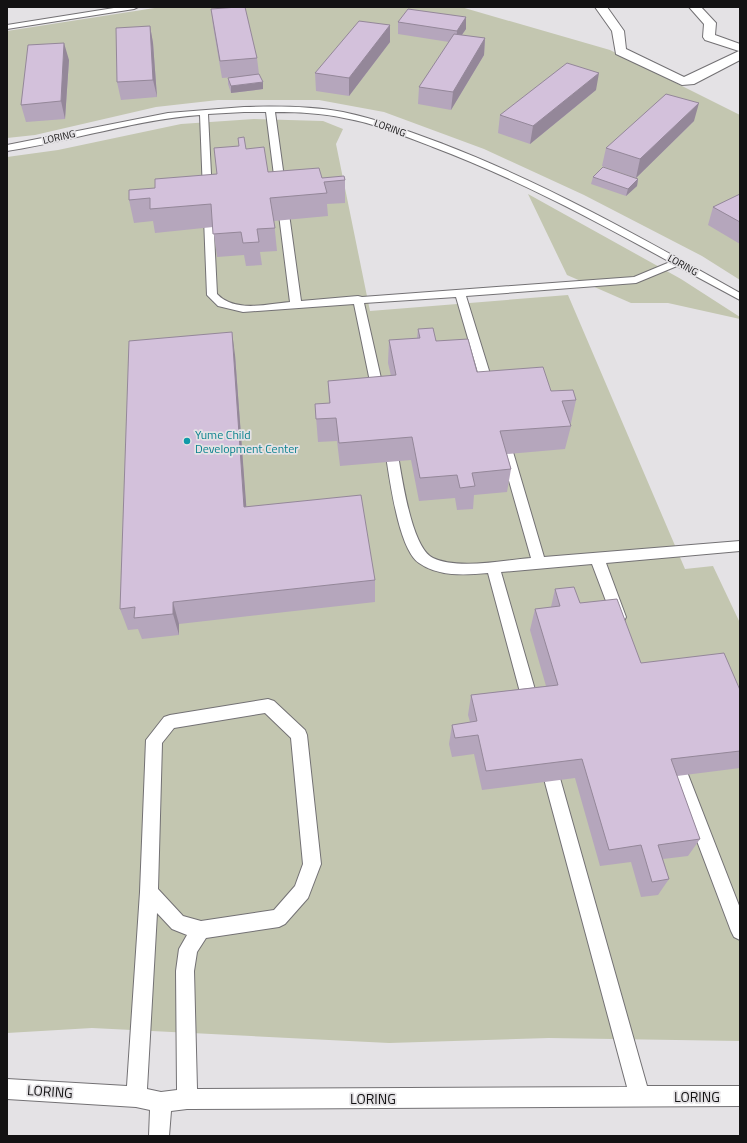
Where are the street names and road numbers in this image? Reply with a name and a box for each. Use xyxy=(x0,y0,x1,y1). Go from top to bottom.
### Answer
street label: LORING xyxy=(372,115,408,141)
street label: LORING xyxy=(41,126,77,148)
street label: LORING xyxy=(665,251,701,279)
street label: LORING xyxy=(26,1079,74,1103)
street label: LORING xyxy=(674,1086,720,1107)
street label: LORING xyxy=(350,1088,396,1109)

